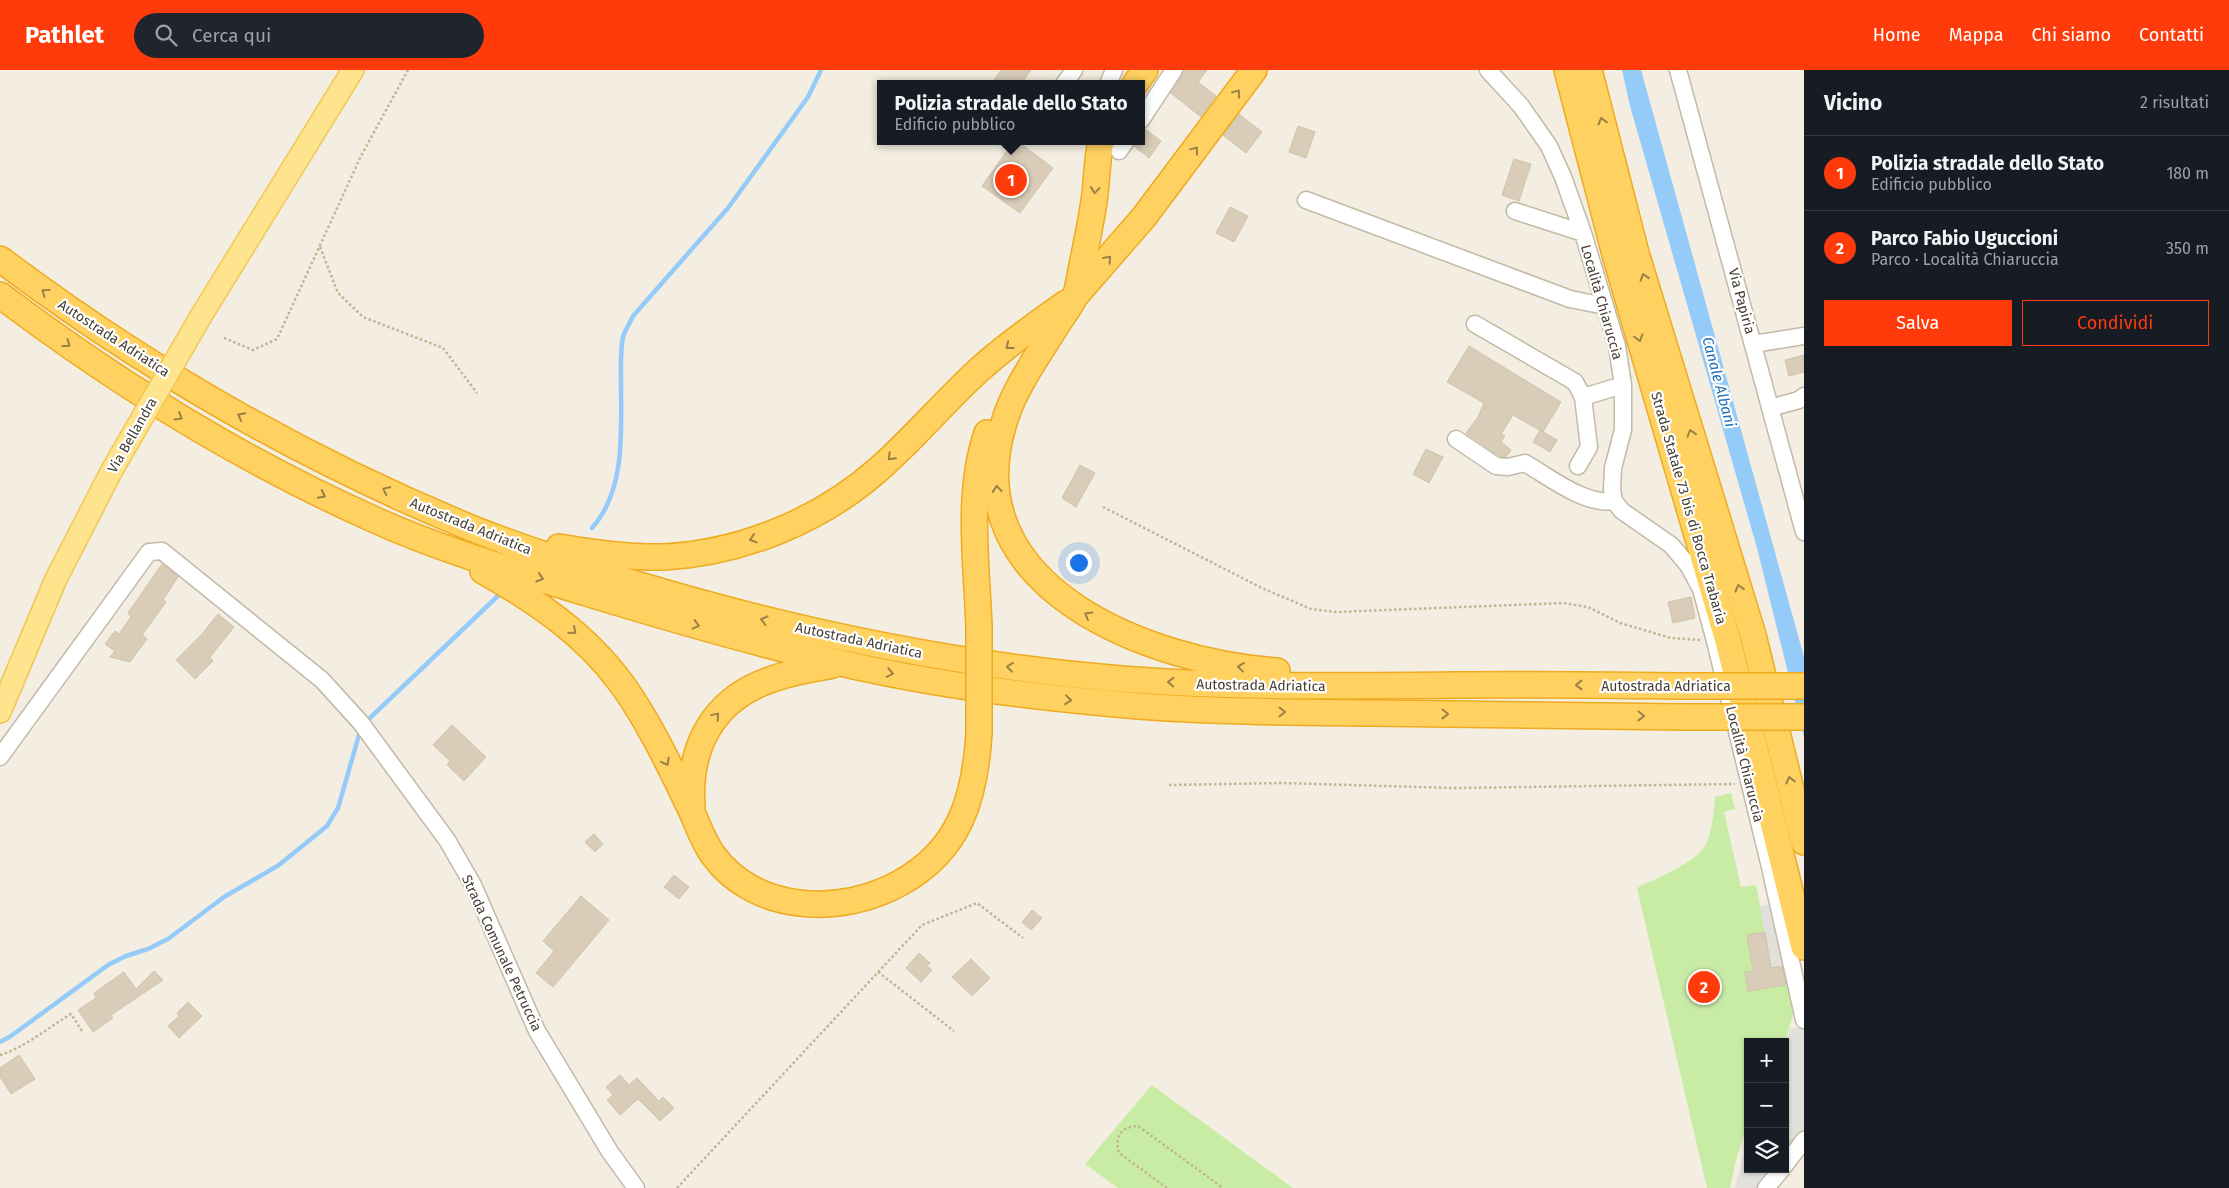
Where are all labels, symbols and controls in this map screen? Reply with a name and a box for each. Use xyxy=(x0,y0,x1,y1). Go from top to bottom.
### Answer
search box xyxy=(134,13,484,58)
text: Pathlet xyxy=(25,21,104,49)
icon: search xyxy=(152,21,180,49)
text: Cerca qui xyxy=(192,24,271,47)
text: Home xyxy=(1873,24,1921,46)
text: Mappa xyxy=(1949,24,2003,46)
text: Chi siamo xyxy=(2031,24,2111,46)
text: Contatti xyxy=(2139,24,2204,46)
popup xyxy=(877,80,1145,145)
one-way arrow xyxy=(1231,89,1240,99)
text: Vicino xyxy=(1824,90,1882,116)
text: Polizia stradale dello Stato xyxy=(894,92,1128,115)
text: 2 risultati xyxy=(2140,93,2209,112)
text: Edificio pubblico xyxy=(894,115,1015,134)
one-way arrow xyxy=(1597,117,1607,125)
one-way arrow xyxy=(1189,146,1198,156)
text: Polizia stradale dello Stato xyxy=(1871,152,2104,175)
pin: 1 xyxy=(995,161,1027,199)
text: 1 xyxy=(1836,164,1844,183)
text: 180 m xyxy=(2166,164,2209,183)
text: Edificio pubblico xyxy=(1871,175,1992,194)
one-way arrow xyxy=(1090,187,1101,195)
text: Parco Fabio Uguccioni xyxy=(1871,227,2058,250)
text: 2 xyxy=(1836,239,1844,258)
text: 350 m xyxy=(2166,239,2209,258)
street label: Località Chiaruccia xyxy=(1577,243,1626,362)
text: Parco · Località Chiaruccia xyxy=(1871,250,2059,269)
one-way arrow xyxy=(1102,255,1111,264)
street label: Via Papiria xyxy=(1725,266,1758,336)
one-way arrow xyxy=(1639,274,1649,282)
one-way arrow xyxy=(41,289,51,298)
street label: Autostrada Adriatica xyxy=(55,296,173,381)
button: Salva xyxy=(1824,300,2012,346)
button: Condividi xyxy=(2022,300,2209,346)
one-way arrow xyxy=(1634,334,1644,342)
water label: Canale Albani xyxy=(1698,335,1740,429)
one-way arrow xyxy=(62,338,71,347)
one-way arrow xyxy=(1006,340,1015,348)
street label: Strada Statale 73 bis di Bocca Trabaria xyxy=(1647,390,1730,626)
street label: Via Bellandra xyxy=(104,395,161,476)
one-way arrow xyxy=(174,410,183,420)
one-way arrow xyxy=(237,412,246,422)
one-way arrow xyxy=(1687,429,1697,437)
one-way arrow xyxy=(888,451,897,460)
one-way arrow xyxy=(992,484,1003,492)
one-way arrow xyxy=(382,487,391,497)
one-way arrow xyxy=(316,489,325,499)
street label: Autostrada Adriatica xyxy=(408,494,534,559)
one-way arrow xyxy=(749,533,757,543)
your location xyxy=(1066,550,1092,576)
one-way arrow xyxy=(535,573,544,583)
one-way arrow xyxy=(1735,585,1745,593)
one-way arrow xyxy=(1085,612,1094,622)
one-way arrow xyxy=(761,615,769,625)
one-way arrow xyxy=(691,619,700,630)
street label: Autostrada Adriatica xyxy=(794,619,924,662)
one-way arrow xyxy=(567,625,576,634)
one-way arrow xyxy=(1005,662,1013,673)
one-way arrow xyxy=(1237,662,1245,673)
one-way arrow xyxy=(885,667,894,678)
street label: Autostrada Adriatica xyxy=(1196,676,1326,695)
one-way arrow xyxy=(1167,677,1175,688)
street label: Autostrada Adriatica xyxy=(1601,678,1731,695)
one-way arrow xyxy=(1575,680,1582,690)
one-way arrow xyxy=(1064,694,1072,705)
street label: Località Chiaruccia xyxy=(1722,704,1767,824)
one-way arrow xyxy=(1278,707,1286,717)
one-way arrow xyxy=(1441,709,1449,719)
one-way arrow xyxy=(1638,711,1645,721)
one-way arrow xyxy=(711,713,719,722)
one-way arrow xyxy=(660,757,670,766)
one-way arrow xyxy=(1785,775,1796,784)
street label: Strada Comunale Petruccia xyxy=(458,872,545,1034)
pin: 2 xyxy=(1688,968,1720,1006)
map controls xyxy=(1744,1038,1789,1173)
button: + xyxy=(1744,1038,1789,1083)
button: − xyxy=(1744,1083,1789,1128)
button: layers xyxy=(1744,1128,1789,1173)

